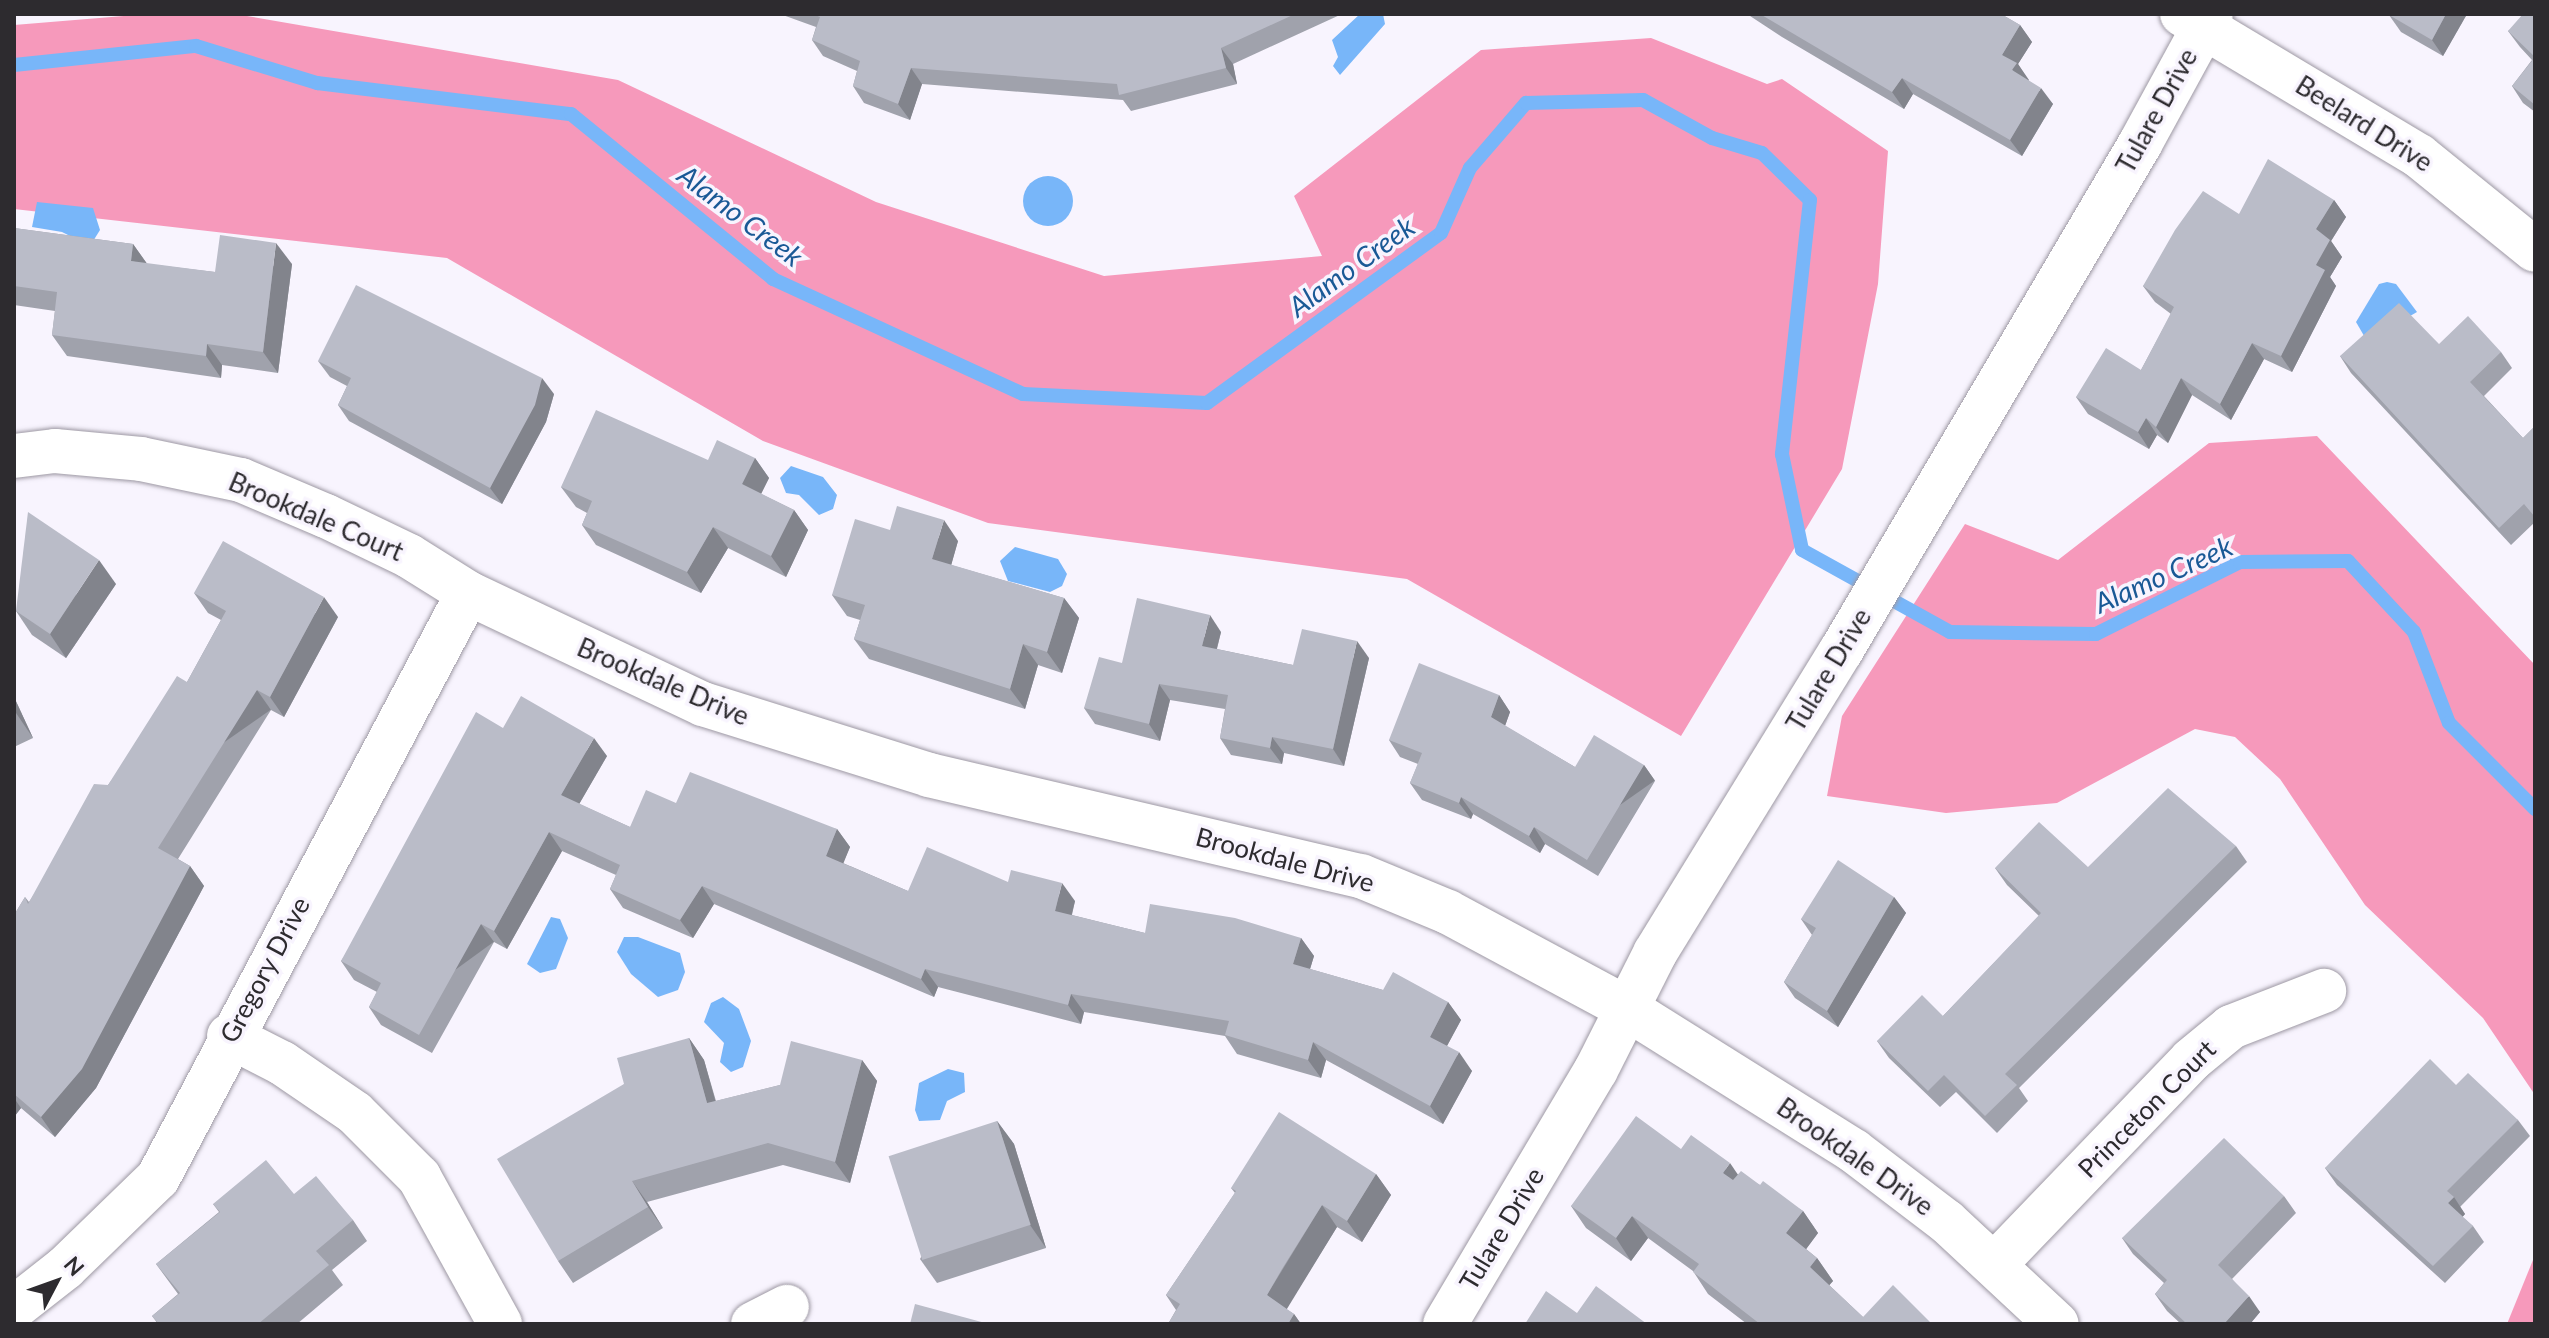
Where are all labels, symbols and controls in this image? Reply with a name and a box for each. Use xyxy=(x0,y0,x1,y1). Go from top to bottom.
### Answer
street label: Tulare Drive xyxy=(2110,43,2204,179)
street label: Beelard Drive xyxy=(2290,70,2438,178)
water label: Alamo Creek xyxy=(672,157,810,273)
water label: Alamo Creek xyxy=(1281,209,1421,323)
street label: Brookdale Court xyxy=(224,466,408,568)
water label: Alamo Creek xyxy=(2089,529,2237,619)
street label: Tulare Drive xyxy=(1780,603,1878,737)
street label: Brookdale Drive xyxy=(572,632,754,732)
street label: Brookdale Drive xyxy=(1192,821,1378,899)
street label: Gregory Drive xyxy=(213,892,317,1048)
street label: Princeton Court xyxy=(2072,1034,2222,1184)
street label: Brookdale Drive xyxy=(1771,1092,1939,1222)
street label: Tulare Drive xyxy=(1453,1162,1551,1296)
north arrow xyxy=(16,1242,96,1322)
text: N xyxy=(59,1251,90,1281)

